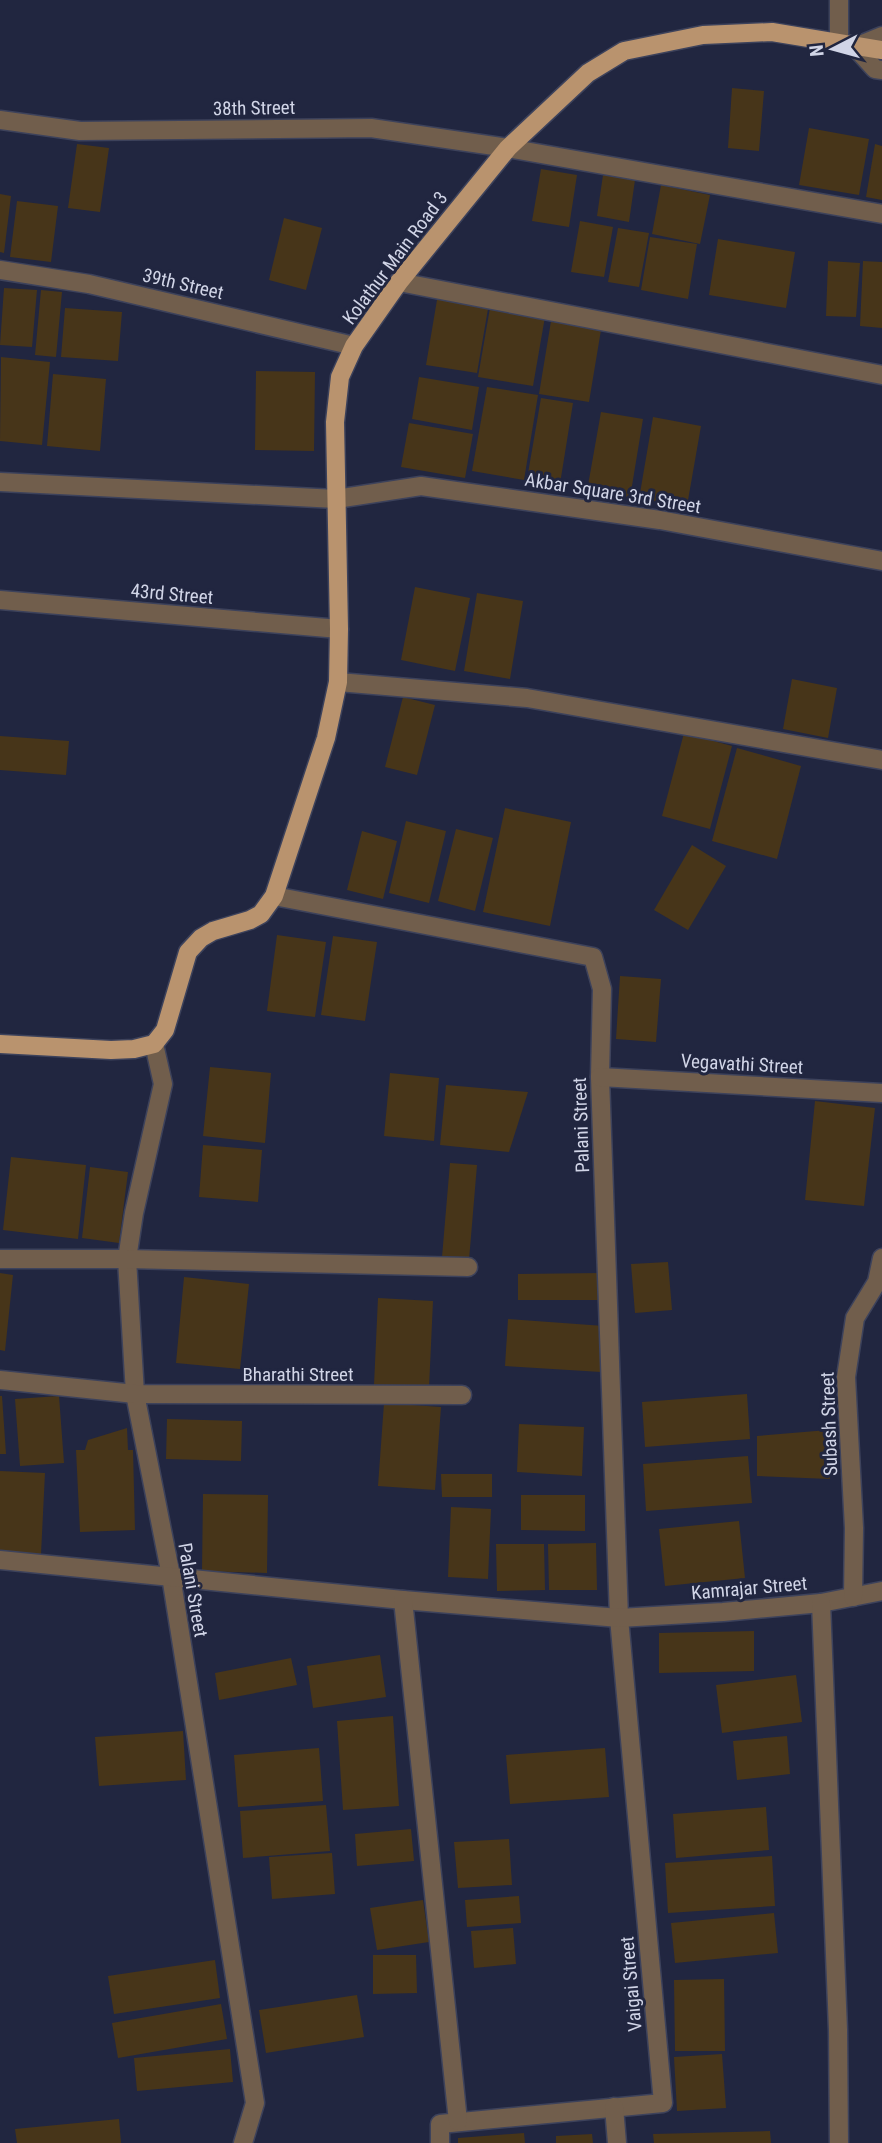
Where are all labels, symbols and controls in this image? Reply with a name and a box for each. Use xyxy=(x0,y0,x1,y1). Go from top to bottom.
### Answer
north arrow xyxy=(798,14,868,84)
text: N xyxy=(805,44,829,58)
street label: 38th Street xyxy=(213,96,295,120)
street label: Kolathur Main Road 3 xyxy=(338,187,452,329)
street label: 39th Street xyxy=(140,264,226,304)
street label: Akbar Square 3rd Street xyxy=(523,468,703,518)
street label: 43rd Street xyxy=(130,579,214,609)
street label: Vegavathi Street xyxy=(680,1049,804,1079)
street label: Palani Street xyxy=(568,1077,594,1173)
street label: Bharathi Street xyxy=(242,1363,354,1386)
street label: Subash Street xyxy=(816,1372,842,1476)
street label: Palani Street xyxy=(173,1541,213,1639)
street label: Kamrajar Street xyxy=(690,1571,808,1605)
street label: Vaigai Street xyxy=(615,1935,647,2033)

